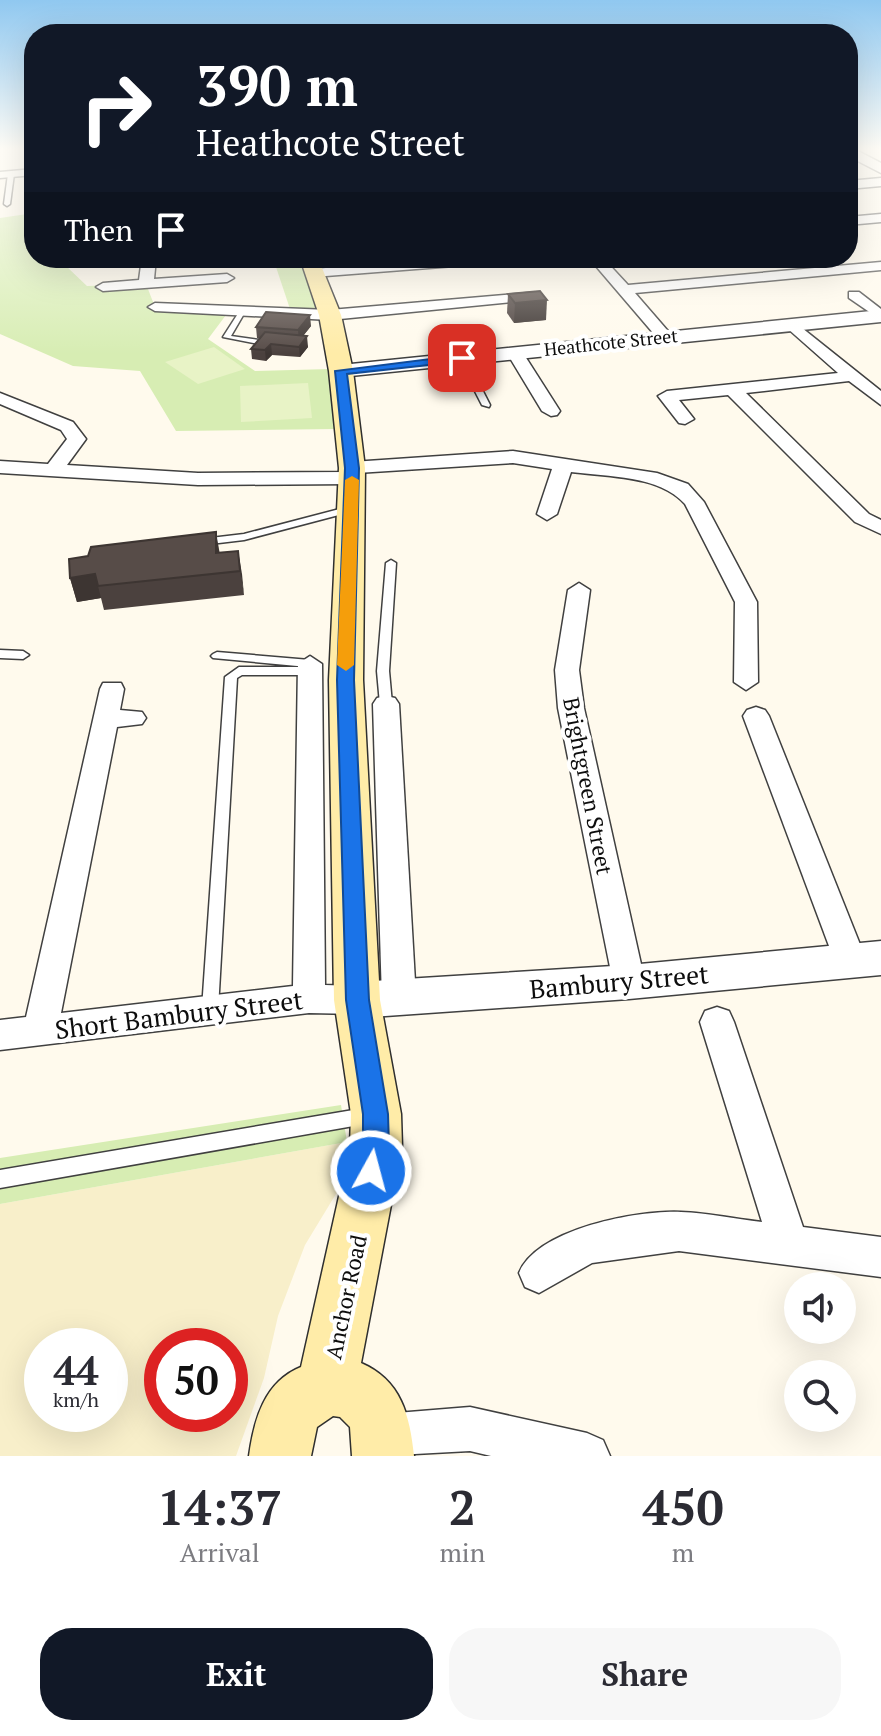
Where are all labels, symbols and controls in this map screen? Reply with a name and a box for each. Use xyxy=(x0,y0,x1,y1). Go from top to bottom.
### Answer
text: 390 m xyxy=(196,48,358,122)
icon: right xyxy=(64,56,168,160)
text: Heathcote Street xyxy=(196,119,465,166)
icon: arrive xyxy=(149,208,193,252)
text: Then xyxy=(64,210,133,250)
street label: Heathcote Street xyxy=(543,323,679,361)
pin xyxy=(428,324,496,392)
icon: arrive xyxy=(440,336,484,380)
street label: Brightgreen Street xyxy=(557,695,620,877)
street label: Bambury Street xyxy=(528,956,710,1006)
street label: Short Bambury Street xyxy=(53,982,305,1046)
position arrow xyxy=(329,1129,413,1213)
street label: Anchor Road xyxy=(318,1232,373,1362)
map controls xyxy=(784,1272,856,1432)
button: sound xyxy=(784,1272,856,1344)
speed limit sign: 50 xyxy=(144,1328,248,1432)
text: 44 xyxy=(53,1343,99,1396)
button: search xyxy=(784,1360,856,1432)
text: km/h xyxy=(53,1386,99,1413)
text: 14:37 xyxy=(157,1475,282,1539)
text: 2 xyxy=(449,1475,476,1539)
text: 450 xyxy=(642,1475,724,1539)
text: Arrival xyxy=(180,1535,260,1569)
text: min xyxy=(439,1535,485,1569)
text: m xyxy=(672,1535,694,1569)
button: Exit xyxy=(40,1628,433,1720)
button: Share xyxy=(449,1628,841,1720)

